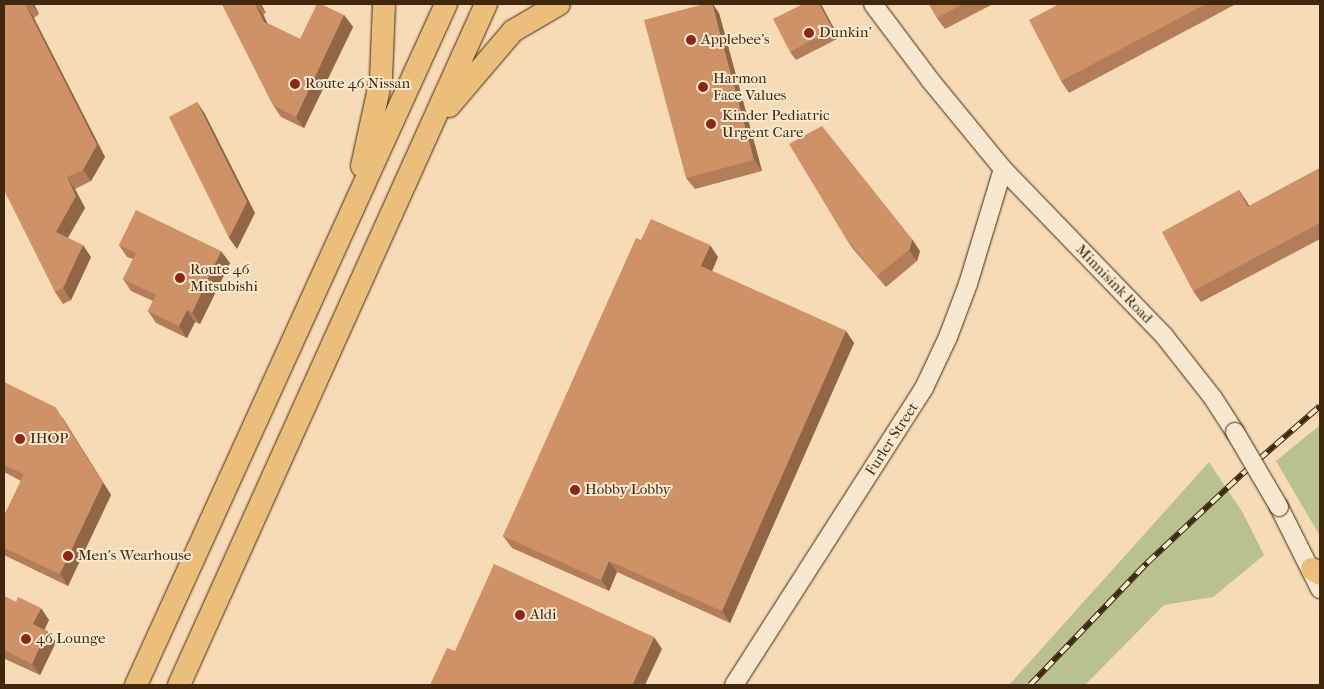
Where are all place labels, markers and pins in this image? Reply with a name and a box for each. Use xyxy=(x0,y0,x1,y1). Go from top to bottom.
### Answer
place label: Dunkin' xyxy=(819,24,872,42)
marker: Dunkin' xyxy=(803,27,815,39)
place label: Applebee's xyxy=(701,31,770,49)
marker: Applebee's xyxy=(685,34,697,46)
place label: Harmon Face Values xyxy=(713,69,786,104)
place label: Route 46 Nissan xyxy=(305,75,410,93)
marker: Route 46 Nissan xyxy=(289,78,301,90)
marker: Harmon Face Values xyxy=(697,81,709,93)
place label: Kinder Pediatric Urgent Care xyxy=(722,106,830,141)
marker: Kinder Pediatric Urgent Care xyxy=(704,117,718,131)
place label: Route 46 Mitsubishi xyxy=(190,260,258,295)
marker: Route 46 Mitsubishi xyxy=(174,272,186,284)
place label: IHOP xyxy=(30,430,68,448)
marker: IHOP xyxy=(14,433,26,445)
place label: Hobby Lobby xyxy=(585,481,671,499)
marker: Hobby Lobby xyxy=(569,484,581,496)
place label: Men's Wearhouse xyxy=(78,547,191,565)
marker: Men's Wearhouse xyxy=(62,550,74,562)
place label: Aldi xyxy=(530,606,556,624)
marker: Aldi xyxy=(514,609,526,621)
place label: 46 Lounge xyxy=(36,630,105,648)
marker: 46 Lounge xyxy=(20,633,32,645)

